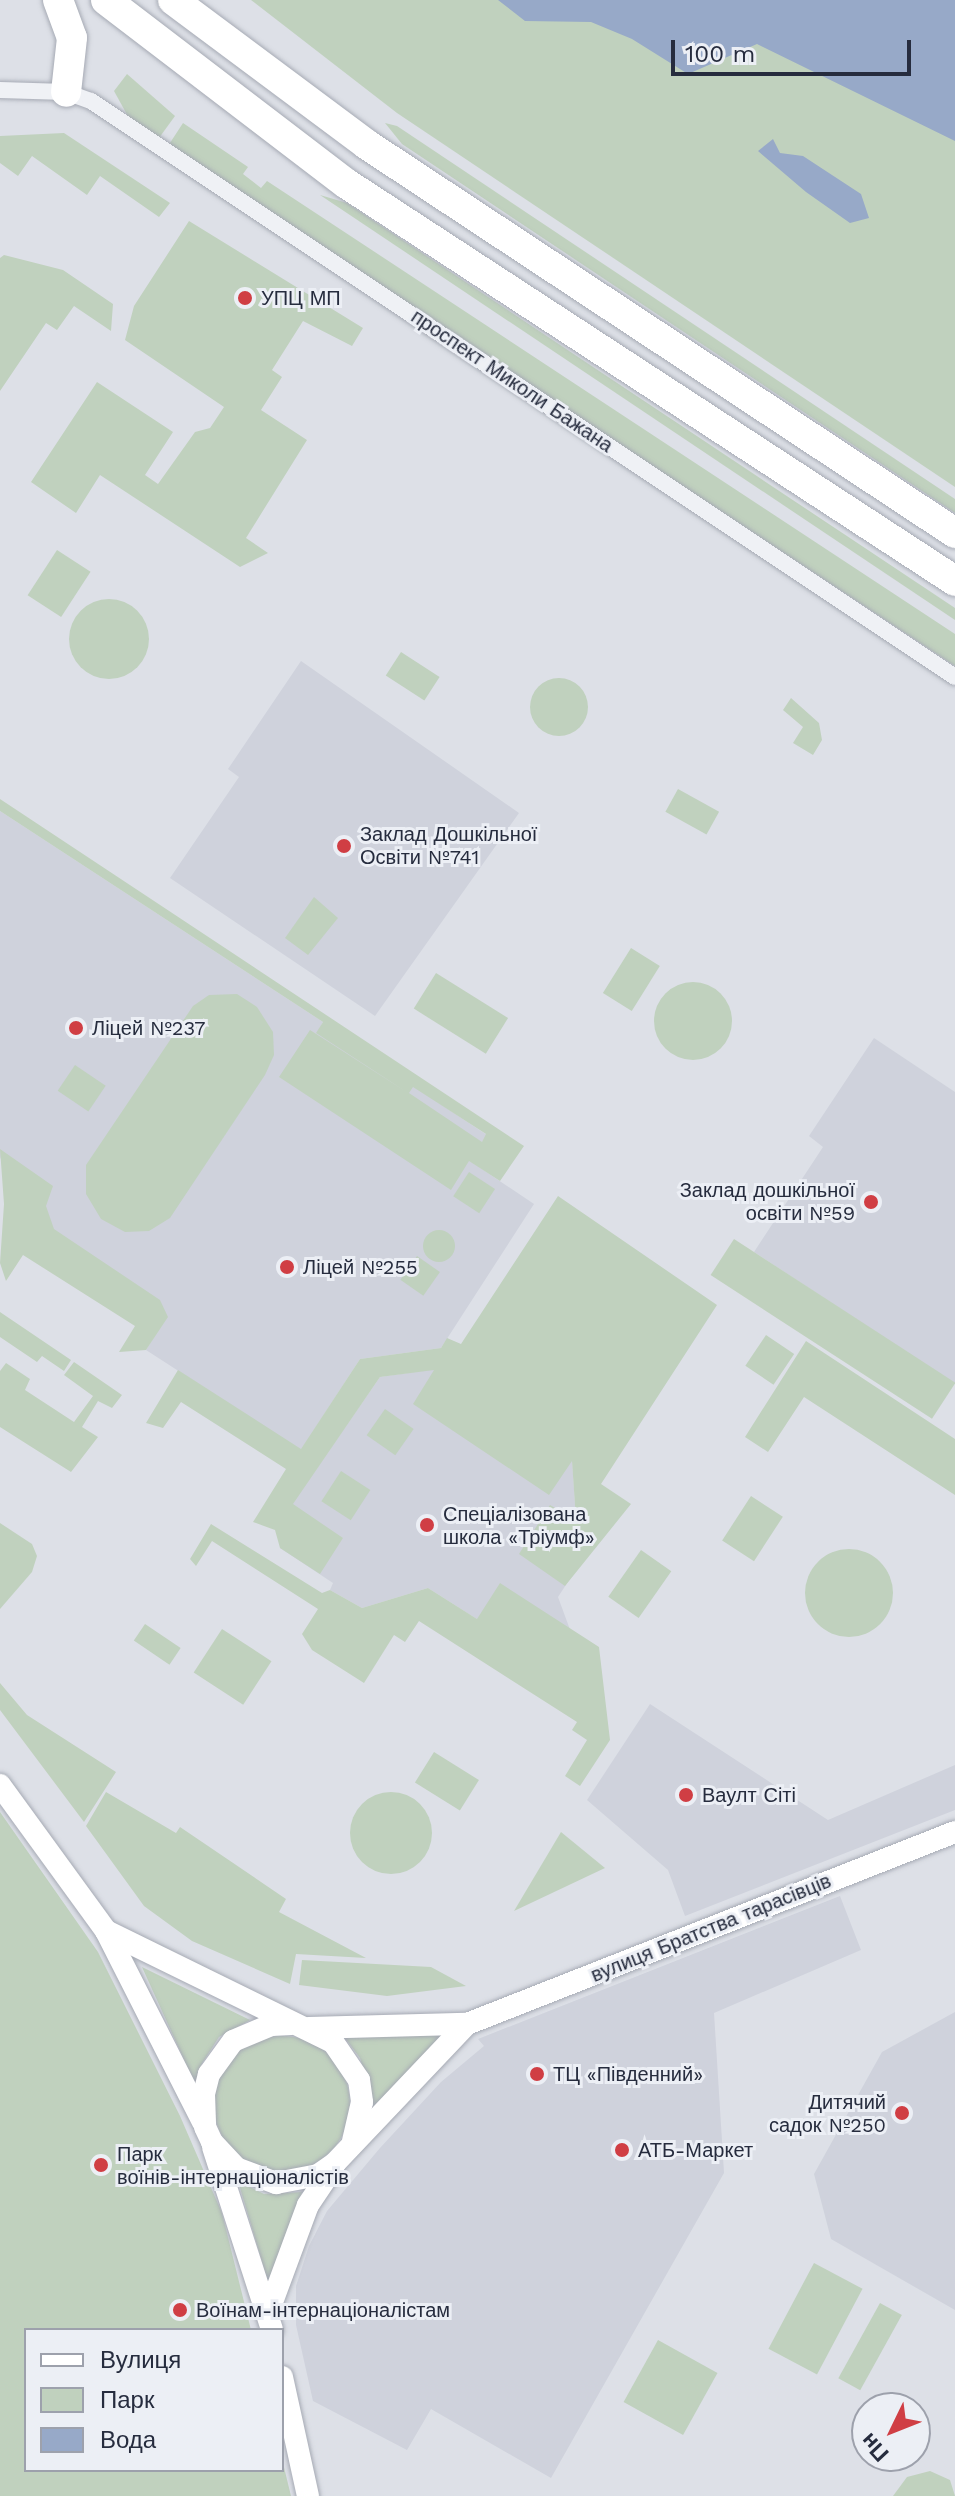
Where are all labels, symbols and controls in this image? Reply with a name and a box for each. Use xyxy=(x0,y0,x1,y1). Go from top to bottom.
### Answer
scale bar xyxy=(675,24,915,74)
text: 100 m xyxy=(685,40,755,68)
place label: УПЦ МП xyxy=(261,286,341,310)
marker: УПЦ МП xyxy=(236,289,254,307)
street label: проспект Миколи Бажана xyxy=(407,304,617,458)
place label: Заклад Дошкільної Освіти №741 xyxy=(360,822,537,869)
marker: Заклад Дошкільної Освіти №741 xyxy=(335,837,353,855)
place label: Ліцей №237 xyxy=(92,1016,206,1040)
marker: Ліцей №237 xyxy=(67,1019,85,1037)
place label: Заклад дошкільної освіти №59 xyxy=(680,1178,855,1225)
marker: Заклад дошкільної освіти №59 xyxy=(862,1193,880,1211)
place label: Ліцей №255 xyxy=(303,1255,418,1279)
marker: Ліцей №255 xyxy=(278,1258,296,1276)
place label: Спеціалізована школа «Тріумф» xyxy=(443,1502,595,1549)
marker: Спеціалізована школа «Тріумф» xyxy=(418,1516,436,1534)
place label: Ваулт Сіті xyxy=(702,1783,796,1807)
marker: Ваулт Сіті xyxy=(677,1786,695,1804)
street label: вулиця Братства тарасівців xyxy=(587,1869,835,1987)
place label: ТЦ «Південний» xyxy=(553,2062,703,2086)
marker: ТЦ «Південний» xyxy=(528,2065,546,2083)
place label: Дитячий садок №250 xyxy=(769,2090,886,2137)
marker: Дитячий садок №250 xyxy=(893,2104,911,2122)
place label: АТБ-Маркет xyxy=(638,2138,753,2162)
marker: АТБ-Маркет xyxy=(613,2141,631,2159)
place label: Парк воїнів-інтернаціоналістів xyxy=(117,2142,349,2189)
marker: Парк воїнів-інтернаціоналістів xyxy=(92,2156,110,2174)
place label: Воїнам-інтернаціоналістам xyxy=(196,2298,450,2322)
marker: Воїнам-інтернаціоналістам xyxy=(171,2301,189,2319)
legend xyxy=(24,2328,284,2472)
text: Вулиця xyxy=(100,2346,181,2374)
text: Парк xyxy=(100,2386,154,2414)
north arrow xyxy=(851,2392,931,2472)
text: Вода xyxy=(100,2426,156,2454)
text: Пн xyxy=(855,2428,894,2467)

